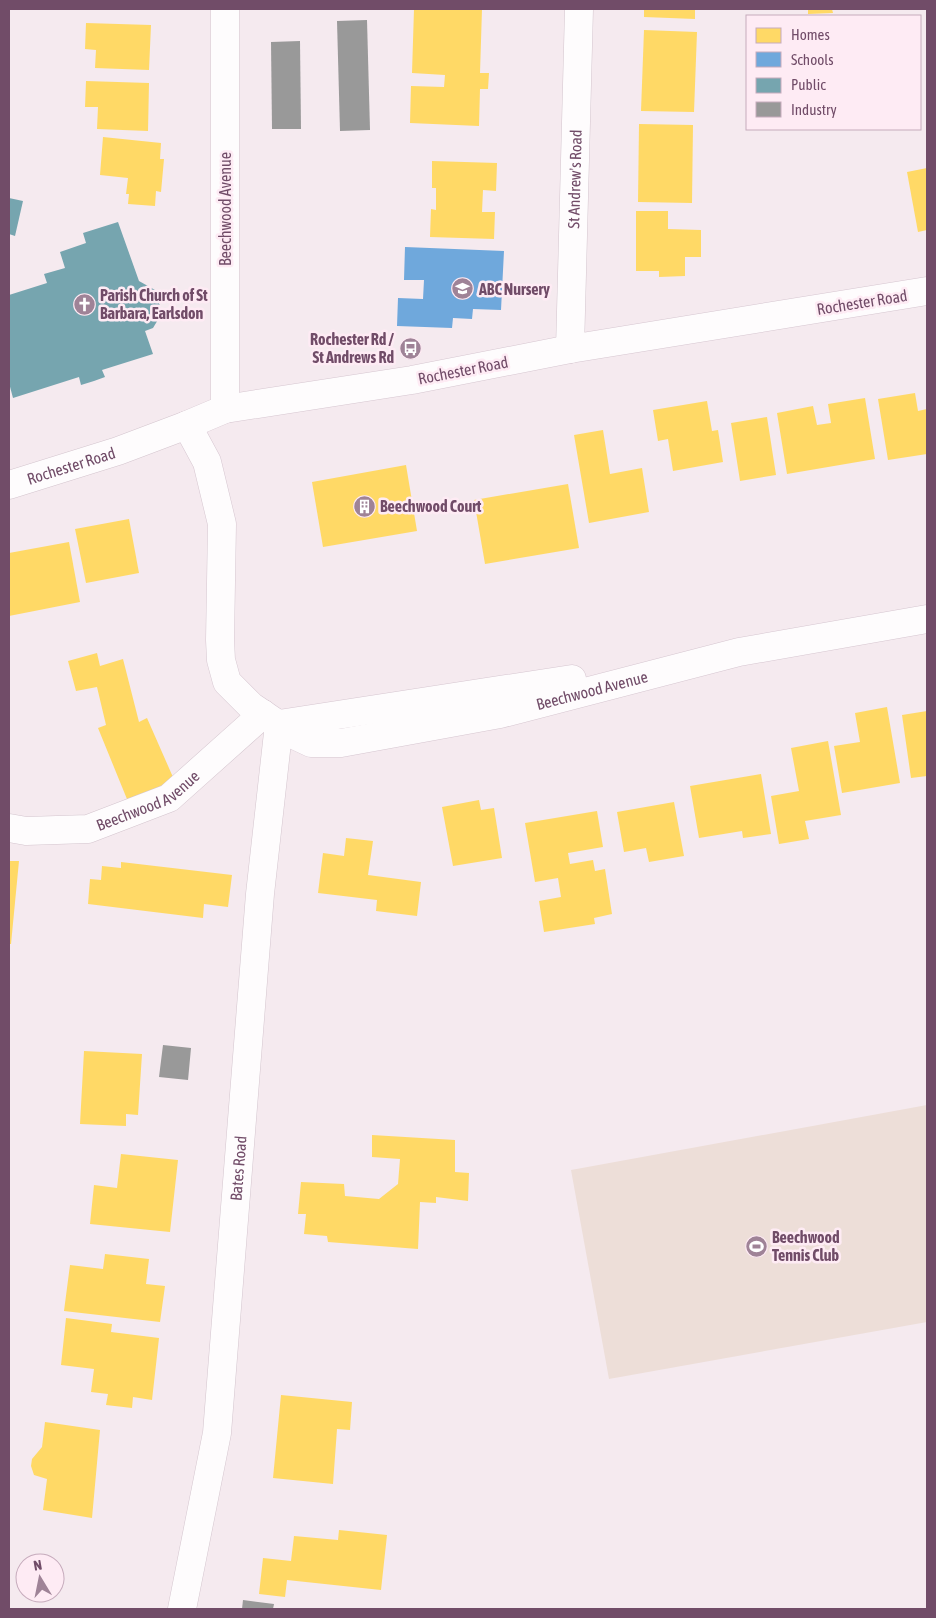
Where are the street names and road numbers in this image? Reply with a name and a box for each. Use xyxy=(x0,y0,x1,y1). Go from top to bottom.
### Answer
street label: St Andrew's Road xyxy=(564,129,585,229)
street label: Beechwood Avenue xyxy=(216,152,234,266)
street label: Rochester Road xyxy=(816,286,908,318)
street label: Rochester Road xyxy=(416,352,510,388)
street label: Rochester Road xyxy=(25,443,117,488)
street label: Beechwood Avenue xyxy=(534,667,649,713)
street label: Beechwood Avenue xyxy=(94,767,203,834)
street label: Bates Road xyxy=(227,1135,250,1202)

